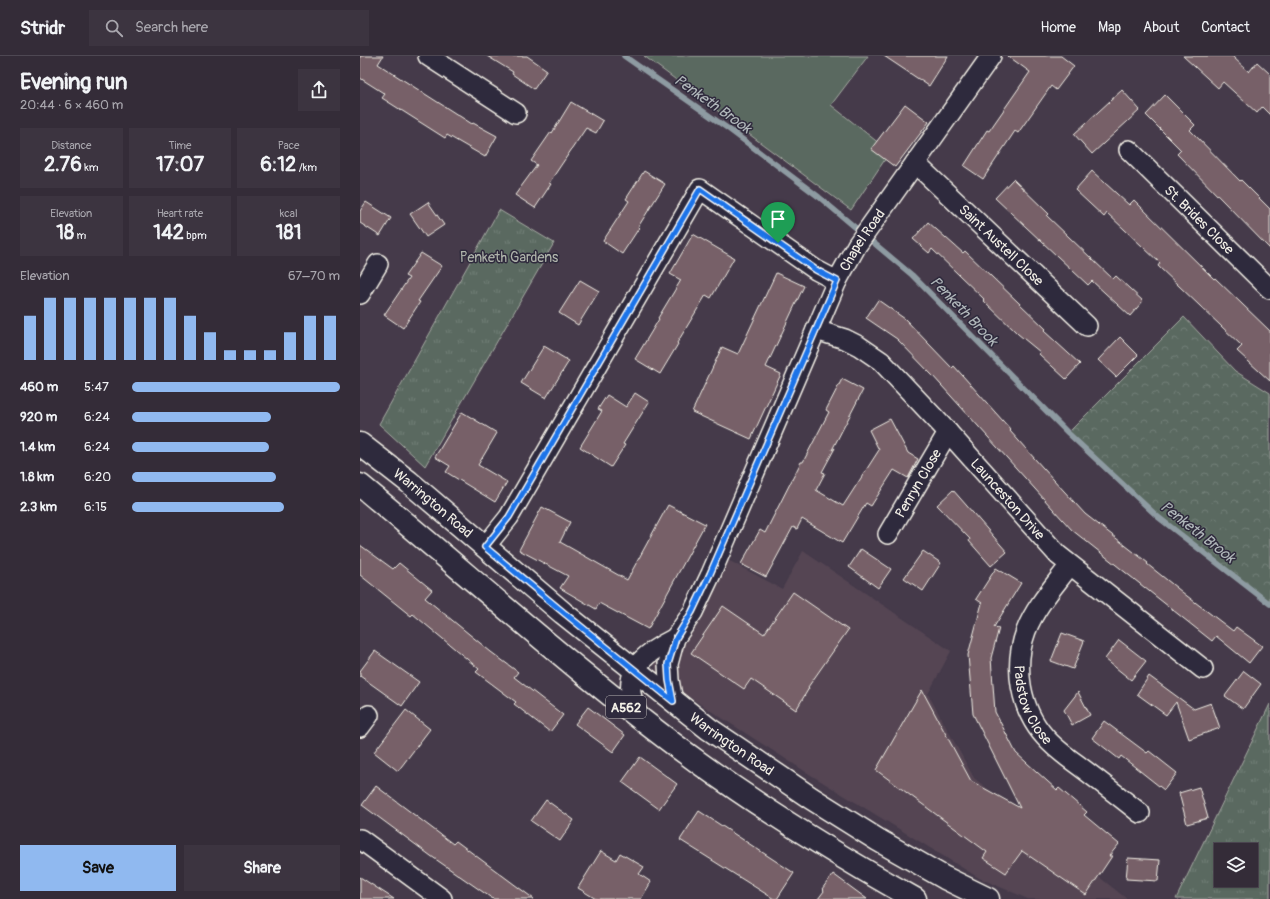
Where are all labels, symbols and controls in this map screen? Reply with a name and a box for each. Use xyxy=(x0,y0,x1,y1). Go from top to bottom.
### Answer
search box xyxy=(89,10,369,46)
text: Stridr xyxy=(20,16,65,40)
icon: search xyxy=(103,17,125,39)
text: Search here xyxy=(135,18,208,37)
text: Home xyxy=(1041,19,1076,36)
text: Map xyxy=(1098,19,1121,36)
text: About xyxy=(1143,19,1179,36)
text: Contact xyxy=(1201,19,1250,36)
text: Evening run xyxy=(20,68,128,96)
button: share xyxy=(298,69,340,111)
water label: Penketh Brook xyxy=(670,71,756,139)
text: 20:44 · 6 × 460 m xyxy=(20,97,123,113)
text: Distance xyxy=(51,139,91,152)
text: Time xyxy=(168,139,191,152)
text: Pace xyxy=(278,139,300,152)
text: 2.76 xyxy=(44,152,82,177)
text: 17:07 xyxy=(156,152,204,177)
text: 6:12 xyxy=(260,152,296,177)
text: km xyxy=(82,161,99,174)
text: /km xyxy=(296,161,317,174)
street label: St. Brides Close xyxy=(1161,182,1238,258)
street label: Saint Austell Close xyxy=(955,201,1047,289)
pin xyxy=(761,202,795,243)
street label: Chapel Road xyxy=(836,206,889,274)
text: Elevation xyxy=(50,207,92,220)
text: Heart rate xyxy=(157,207,203,220)
text: kcal xyxy=(280,207,298,220)
icon: arrive xyxy=(767,208,789,230)
text: 18 xyxy=(56,220,74,245)
text: 142 xyxy=(153,220,184,245)
text: 181 xyxy=(276,220,302,245)
text: m xyxy=(74,229,86,242)
text: bpm xyxy=(184,229,207,242)
park label: Penketh Gardens xyxy=(460,249,559,266)
text: Elevation xyxy=(20,268,70,284)
text: 67–70 m xyxy=(288,268,340,284)
water label: Penketh Brook xyxy=(926,272,1003,351)
text: 460 m xyxy=(20,379,58,395)
text: 5:47 xyxy=(84,379,109,395)
text: 920 m xyxy=(20,409,57,425)
text: 6:24 xyxy=(84,409,110,425)
text: 1.4 km xyxy=(20,439,55,455)
text: 6:24 xyxy=(84,439,110,455)
street label: Penryn Close xyxy=(892,446,945,521)
street label: Launceston Drive xyxy=(967,455,1048,543)
street label: Warrington Road xyxy=(390,465,476,542)
text: 1.8 km xyxy=(20,469,54,485)
text: 6:20 xyxy=(84,469,111,485)
water label: Penketh Brook xyxy=(1156,497,1240,569)
text: 2.3 km xyxy=(20,499,57,515)
text: 6:15 xyxy=(84,499,107,515)
street label: Padstow Close xyxy=(1011,665,1056,748)
road number: A562 xyxy=(606,696,646,718)
street label: Warrington Road xyxy=(686,709,777,780)
map controls xyxy=(1214,843,1258,887)
button: layers xyxy=(1214,843,1258,887)
button: Save xyxy=(20,845,176,891)
button: Share xyxy=(184,845,340,891)

